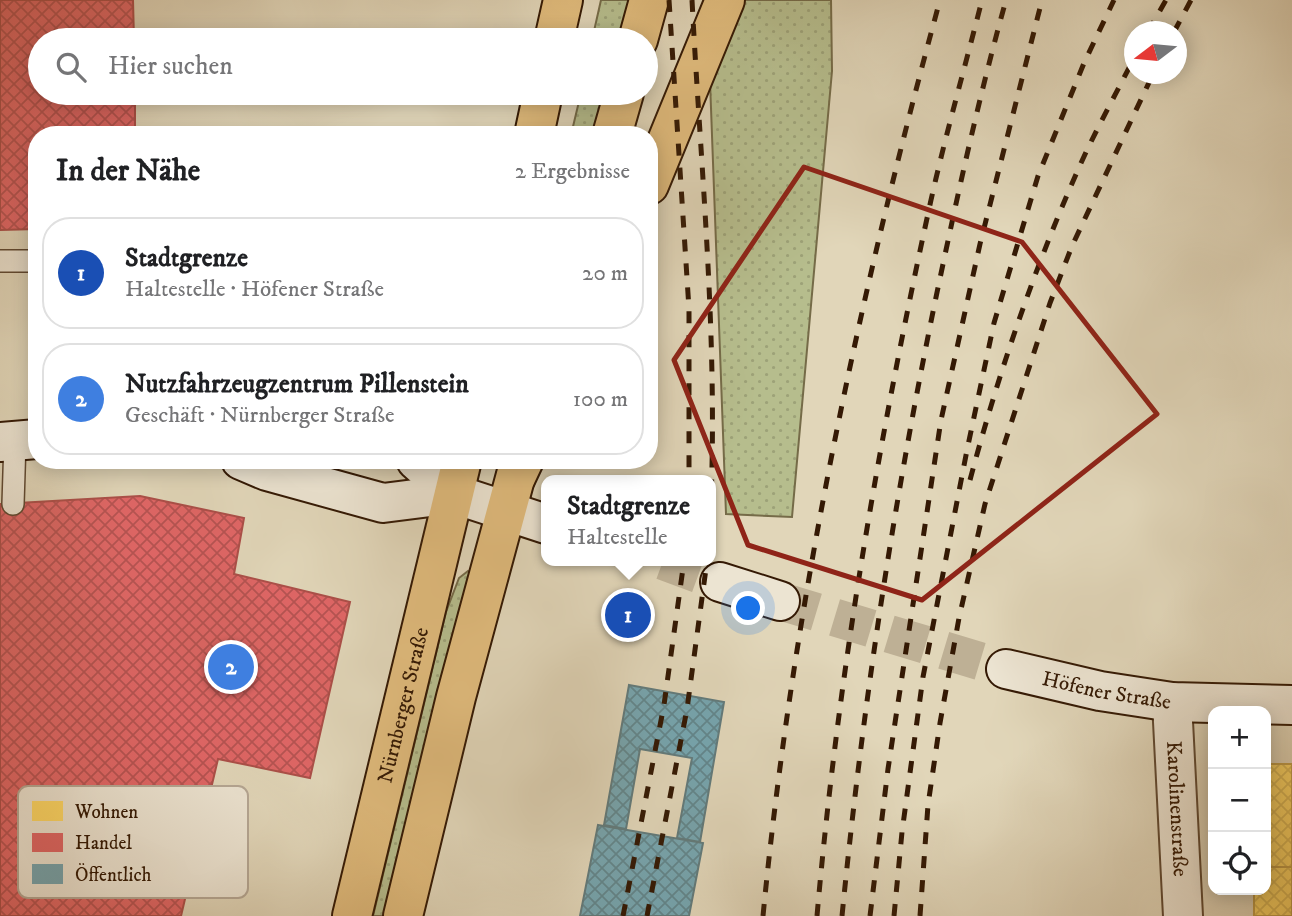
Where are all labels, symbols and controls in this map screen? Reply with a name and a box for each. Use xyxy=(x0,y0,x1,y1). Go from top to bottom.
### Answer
north arrow xyxy=(1124,21,1187,84)
search box xyxy=(28,28,658,105)
icon: search xyxy=(52,48,90,86)
text: Hier suchen xyxy=(108,50,233,83)
text: In der Nähe xyxy=(56,153,200,190)
text: 2 Ergebnisse xyxy=(515,157,630,186)
text: Stadtgrenze xyxy=(125,242,248,275)
text: 1 xyxy=(77,259,85,288)
text: 20 m xyxy=(582,259,628,288)
text: Haltestelle · Höfener Straße xyxy=(125,275,384,304)
text: Nutzfahrzeugzentrum Pillenstein xyxy=(125,368,469,401)
text: 2 xyxy=(75,385,87,414)
text: 100 m xyxy=(573,385,628,414)
text: Geschäft · Nürnberger Straße xyxy=(125,401,394,430)
popup xyxy=(541,475,716,566)
text: Stadtgrenze xyxy=(567,490,690,523)
text: Haltestelle xyxy=(567,523,668,552)
pin: 1 xyxy=(605,589,651,641)
your location xyxy=(731,591,765,625)
street label: Nürnberger Straße xyxy=(373,625,435,786)
pin: 2 xyxy=(208,641,254,693)
street label: Höfener Straße xyxy=(1039,666,1173,716)
map controls xyxy=(1208,706,1271,895)
button: + xyxy=(1208,706,1271,769)
street label: Karolinenstraße xyxy=(1160,740,1193,878)
button: − xyxy=(1208,769,1271,832)
legend xyxy=(18,786,248,898)
text: Wohnen xyxy=(74,801,138,824)
text: Handel xyxy=(75,832,132,855)
button: locate xyxy=(1208,832,1271,895)
text: Öffentlich xyxy=(75,863,152,887)

